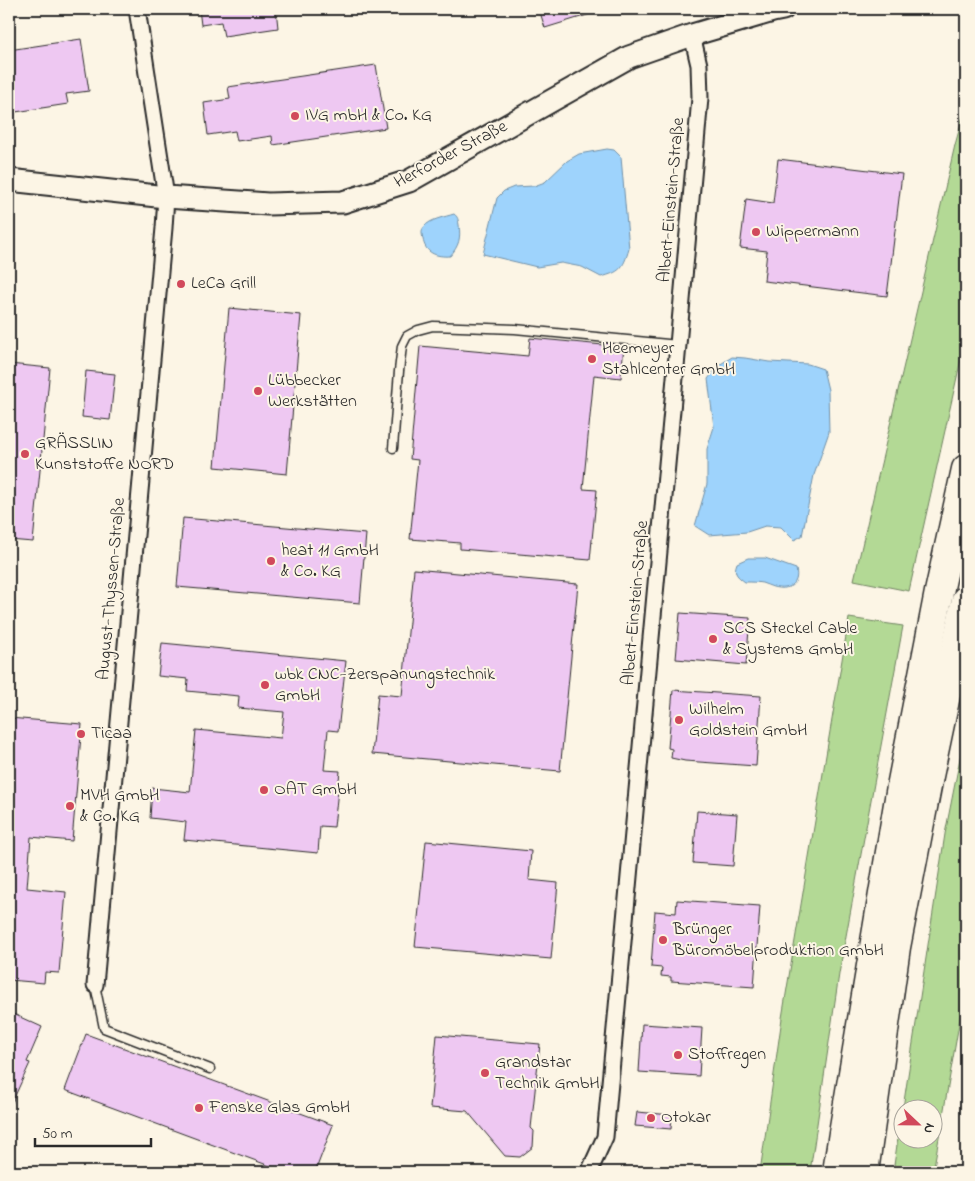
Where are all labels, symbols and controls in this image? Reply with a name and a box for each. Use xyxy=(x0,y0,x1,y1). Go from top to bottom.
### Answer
place label: IVG mbH & Co. KG xyxy=(305,103,432,129)
marker: IVG mbH & Co. KG xyxy=(289,110,301,122)
street label: Herforder Straße xyxy=(390,114,513,196)
street label: Albert-Einstein-Straße xyxy=(652,115,692,284)
place label: Wippermann xyxy=(766,219,859,245)
marker: Wippermann xyxy=(750,226,762,238)
place label: LeCa Grill xyxy=(191,271,256,297)
marker: LeCa Grill xyxy=(175,278,187,290)
place label: Heemeyer Stahlcenter GmbH xyxy=(602,336,735,383)
marker: Heemeyer Stahlcenter GmbH xyxy=(586,353,598,365)
place label: Lübbecker Werkstätten xyxy=(268,368,357,415)
marker: Lübbecker Werkstätten xyxy=(252,385,264,397)
place label: GRÄSSLIN Kunststoffe NORD xyxy=(35,431,174,478)
marker: GRÄSSLIN Kunststoffe NORD xyxy=(19,448,31,460)
street label: August-Thyssen-Straße xyxy=(91,496,134,681)
street label: Albert-Einstein-Straße xyxy=(616,518,656,687)
place label: heat 11 GmbH & Co. KG xyxy=(281,538,379,585)
marker: heat 11 GmbH & Co. KG xyxy=(265,555,277,567)
place label: SCS Steckel Cable & Systems GmbH xyxy=(723,616,858,663)
marker: SCS Steckel Cable & Systems GmbH xyxy=(707,633,719,645)
place label: wbk CNC-Zerspanungstechnik GmbH xyxy=(275,662,495,709)
marker: wbk CNC-Zerspanungstechnik GmbH xyxy=(259,679,271,691)
place label: Wilhelm Goldstein GmbH xyxy=(689,697,807,744)
marker: Wilhelm Goldstein GmbH xyxy=(673,714,685,726)
place label: Ticaa xyxy=(91,721,132,747)
marker: Ticaa xyxy=(75,728,87,740)
place label: OAT GmbH xyxy=(274,777,357,803)
place label: MVH GmbH & Co. KG xyxy=(80,783,160,830)
marker: OAT GmbH xyxy=(258,784,270,796)
marker: MVH GmbH & Co. KG xyxy=(64,800,76,812)
place label: Brünger Büromöbelproduktion GmbH xyxy=(672,917,884,964)
marker: Brünger Büromöbelproduktion GmbH xyxy=(657,934,669,946)
place label: Stoffregen xyxy=(688,1042,766,1069)
marker: Stoffregen xyxy=(672,1049,684,1061)
place label: Grandstar Technik GmbH xyxy=(495,1050,600,1097)
marker: Grandstar Technik GmbH xyxy=(479,1067,491,1079)
place label: Fenske Glas GmbH xyxy=(208,1095,350,1121)
north arrow xyxy=(892,1098,942,1148)
marker: Fenske Glas GmbH xyxy=(193,1102,205,1114)
place label: Otokar xyxy=(661,1105,711,1131)
marker: Otokar xyxy=(645,1112,657,1124)
scale bar xyxy=(35,1116,151,1148)
text: N xyxy=(917,1120,940,1137)
text: 50 m xyxy=(42,1123,73,1145)

